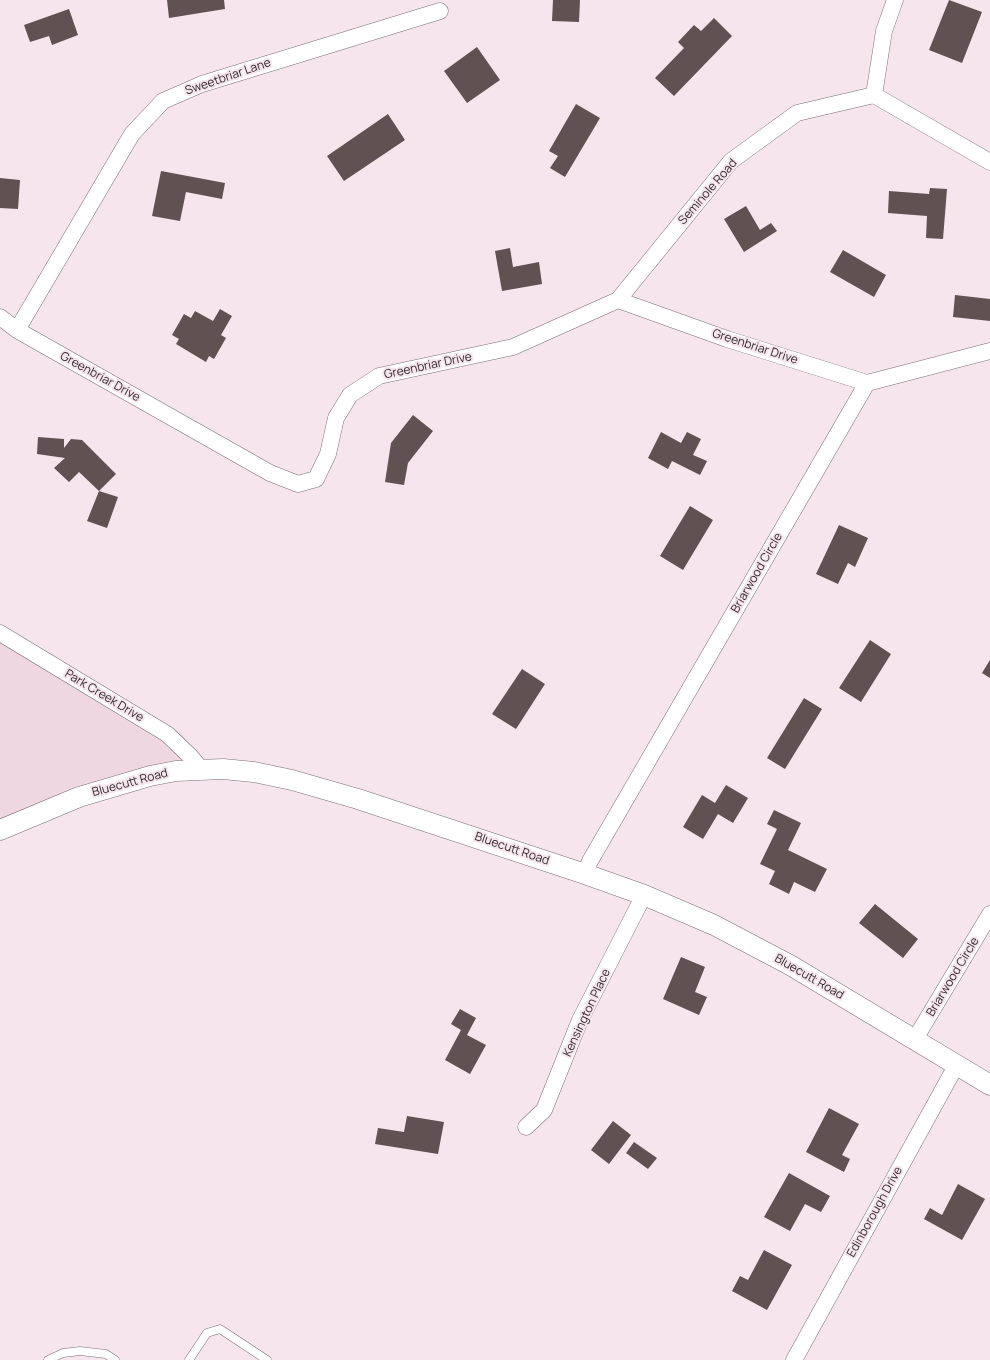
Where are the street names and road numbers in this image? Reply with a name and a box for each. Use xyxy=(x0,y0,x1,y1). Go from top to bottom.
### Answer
street label: Sweetbriar Lane xyxy=(183,56,273,98)
street label: Seminole Road xyxy=(676,156,740,228)
street label: Greenbriar Drive xyxy=(710,326,800,368)
street label: Greenbriar Drive xyxy=(57,349,143,405)
street label: Greenbriar Drive xyxy=(383,350,473,382)
street label: Briarwood Circle xyxy=(728,530,786,616)
street label: Park Creek Drive xyxy=(62,667,146,725)
street label: Bluecutt Road xyxy=(91,766,169,800)
street label: Bluecutt Road xyxy=(473,830,551,868)
street label: Briarwood Circle xyxy=(924,935,982,1019)
street label: Bluecutt Road xyxy=(772,951,846,1003)
street label: Kensington Place xyxy=(560,967,614,1059)
street label: Edinborough Drive xyxy=(844,1164,906,1260)

